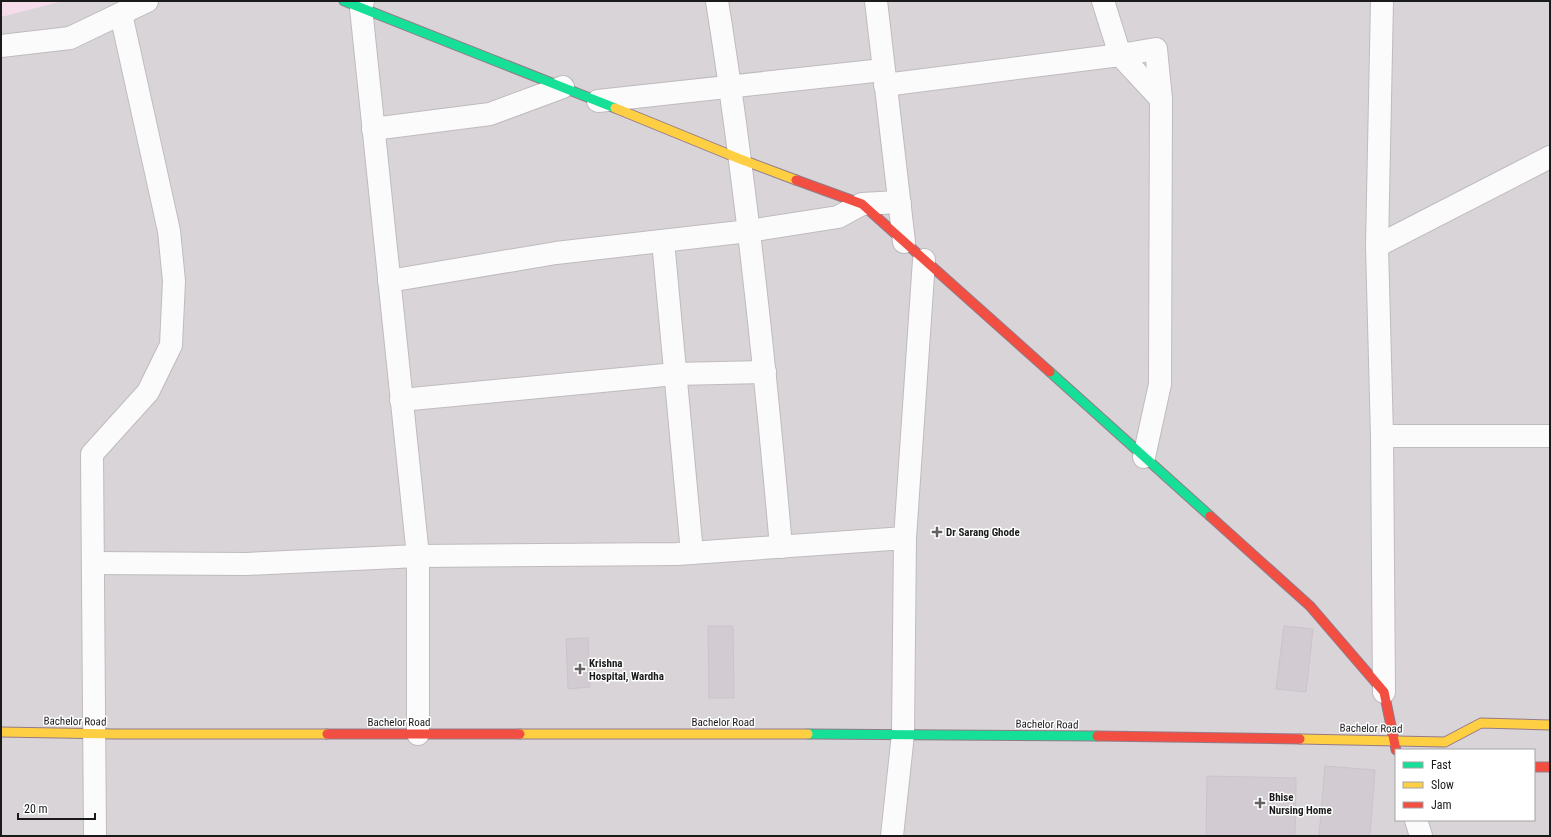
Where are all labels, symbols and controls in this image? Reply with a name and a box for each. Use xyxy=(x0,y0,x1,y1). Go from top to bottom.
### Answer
marker: Dr Sarang Ghode xyxy=(931,526,943,538)
place label: Dr Sarang Ghode xyxy=(946,526,1020,539)
place label: Krishna Hospital, Wardha xyxy=(589,657,664,683)
marker: Krishna Hospital, Wardha xyxy=(574,663,586,675)
street label: Bachelor Road xyxy=(43,714,107,729)
street label: Bachelor Road xyxy=(368,716,430,729)
street label: Bachelor Road xyxy=(692,716,754,729)
street label: Bachelor Road xyxy=(1015,717,1079,732)
street label: Bachelor Road xyxy=(1339,721,1403,736)
legend xyxy=(1395,749,1535,821)
text: Fast xyxy=(1431,758,1452,772)
text: Slow xyxy=(1431,778,1454,792)
place label: Bhise Nursing Home xyxy=(1269,791,1332,817)
scale bar xyxy=(18,795,95,821)
marker: Bhise Nursing Home xyxy=(1254,797,1266,809)
text: Jam xyxy=(1431,798,1452,812)
text: 20 m xyxy=(24,802,48,816)

